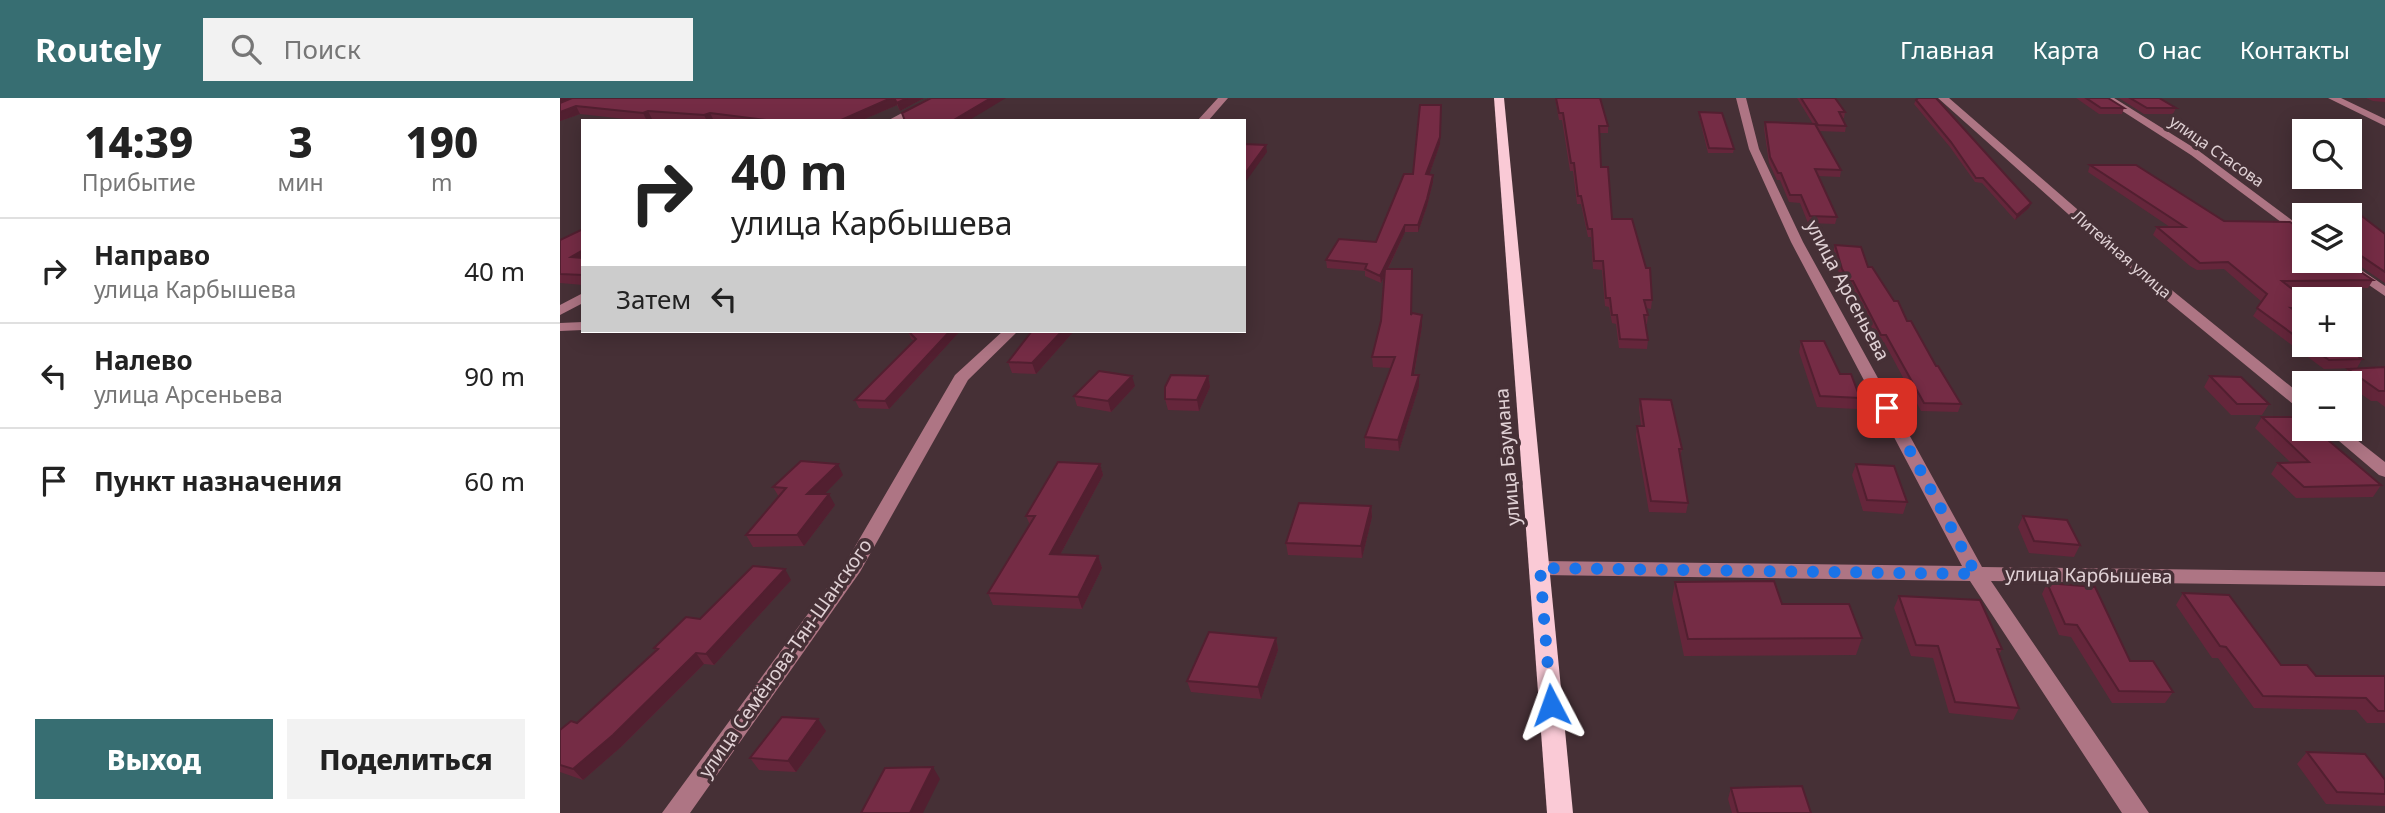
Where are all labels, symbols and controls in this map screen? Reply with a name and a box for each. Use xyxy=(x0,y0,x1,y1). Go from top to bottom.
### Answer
search box xyxy=(203,18,693,81)
text: Routely xyxy=(35,27,161,72)
icon: search xyxy=(227,30,265,68)
text: Поиск xyxy=(283,31,361,67)
text: Главная xyxy=(1900,33,1994,66)
text: Карта xyxy=(2032,33,2099,66)
text: О нас xyxy=(2137,33,2202,66)
text: Контакты xyxy=(2240,33,2350,66)
street label: улица Стасова xyxy=(2165,110,2269,192)
text: 14:39 xyxy=(84,113,193,170)
text: 3 xyxy=(288,113,313,170)
text: 190 xyxy=(405,113,478,170)
map controls xyxy=(2292,119,2362,441)
button: search xyxy=(2292,119,2362,189)
text: 40 m xyxy=(731,138,848,204)
icon: right xyxy=(616,147,707,238)
text: Прибытие xyxy=(82,166,196,198)
text: мин xyxy=(278,166,324,198)
text: m xyxy=(431,166,453,198)
text: улица Карбышева xyxy=(731,201,1012,244)
button: layers xyxy=(2292,203,2362,273)
street label: Литейная улица xyxy=(2068,205,2176,303)
street label: улица Арсеньева xyxy=(1800,215,1896,365)
text: Направо xyxy=(94,237,210,273)
icon: right xyxy=(35,252,73,290)
text: 40 m xyxy=(464,253,525,289)
text: улица Карбышева xyxy=(94,273,296,305)
icon: left xyxy=(705,280,743,318)
text: Затем xyxy=(616,281,691,317)
button: + xyxy=(2292,287,2362,357)
text: Налево xyxy=(94,342,193,378)
icon: left xyxy=(35,357,73,395)
text: 90 m xyxy=(464,358,525,394)
button: − xyxy=(2292,371,2362,441)
text: улица Арсеньева xyxy=(94,378,283,410)
pin xyxy=(1857,378,1917,438)
street label: улица Баумана xyxy=(1488,387,1526,527)
icon: arrive xyxy=(1868,389,1906,427)
icon: arrive xyxy=(35,462,73,500)
text: Пункт назначения xyxy=(94,463,342,499)
text: 60 m xyxy=(464,463,525,499)
street label: улица Семёнова-Тян-Шанского xyxy=(692,533,878,783)
street label: улица Карбышева xyxy=(2005,561,2173,589)
position arrow xyxy=(1514,668,1588,742)
button: Выход xyxy=(35,719,273,799)
button: Поделиться xyxy=(287,719,525,799)

